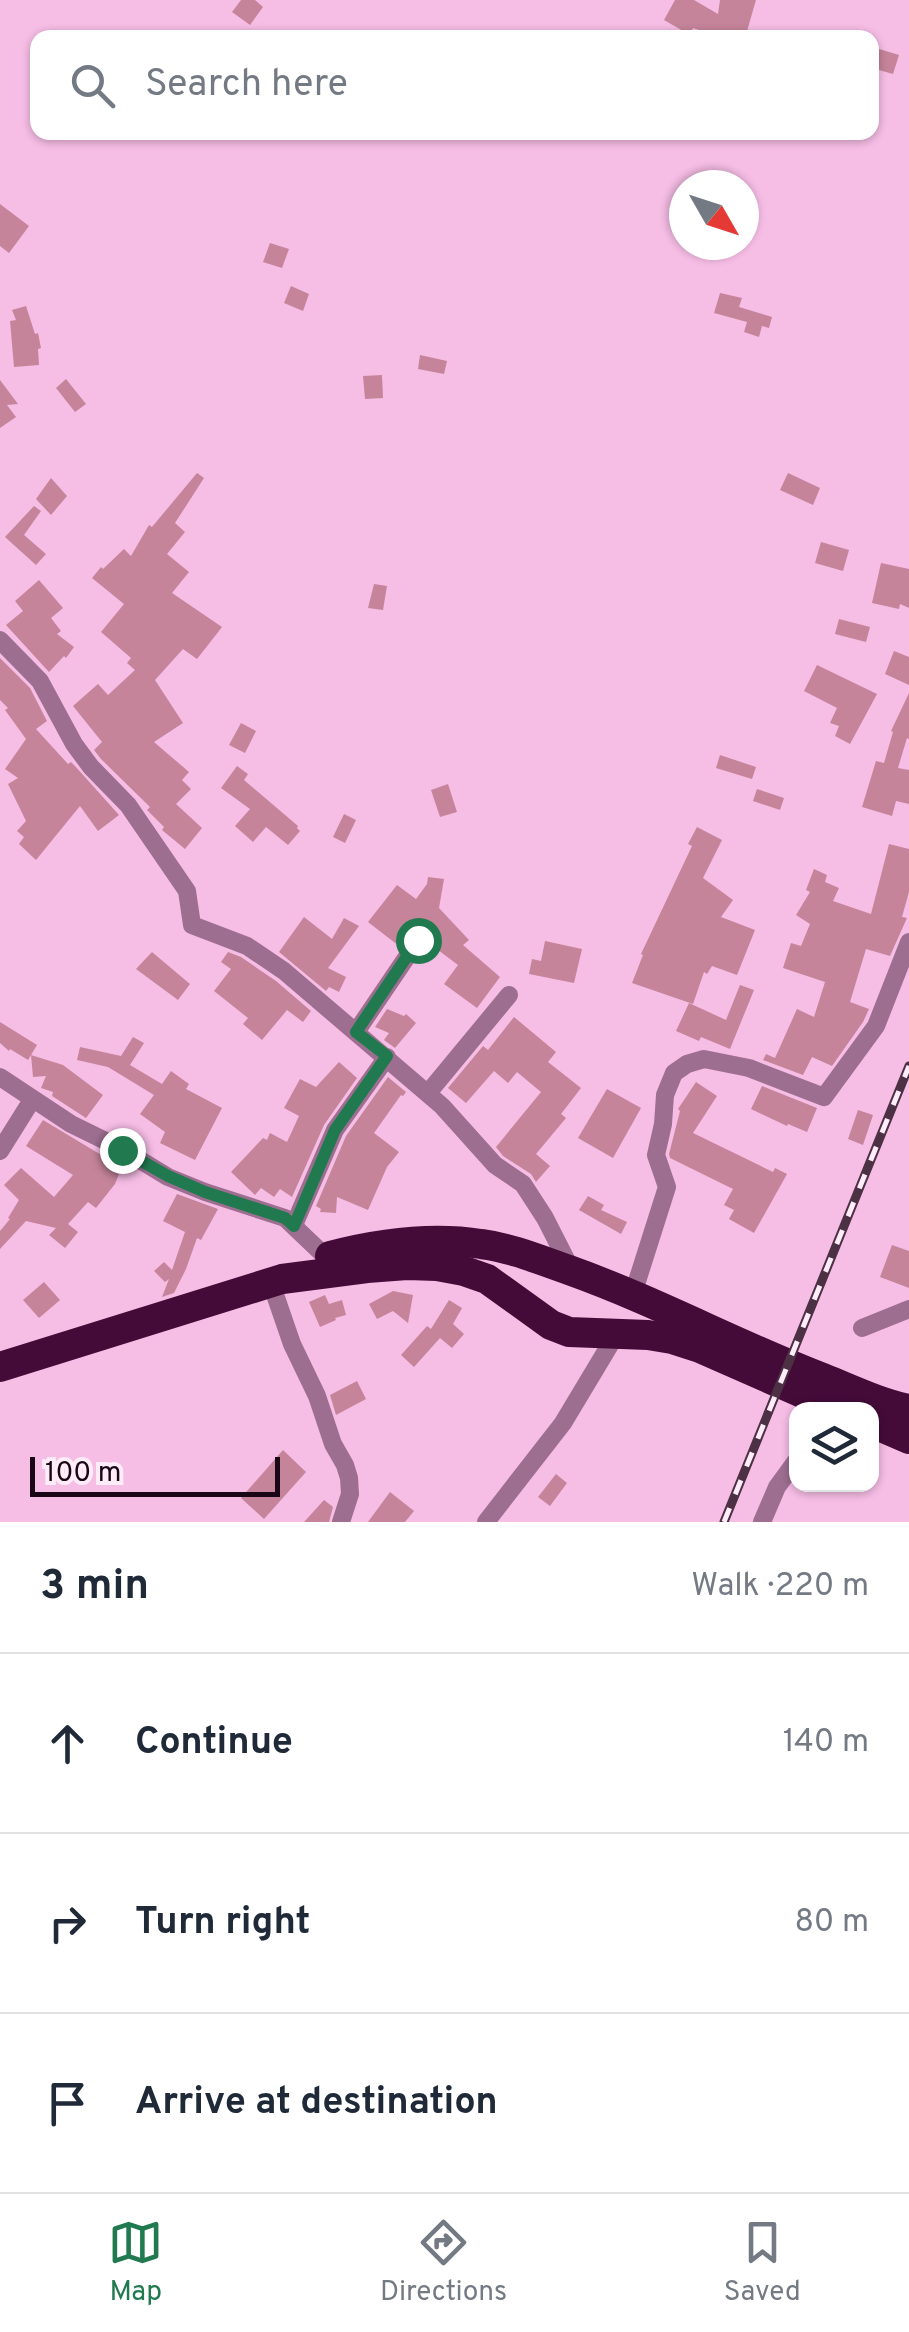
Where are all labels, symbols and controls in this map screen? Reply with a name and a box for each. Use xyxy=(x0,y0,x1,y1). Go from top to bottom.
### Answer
search box xyxy=(30,30,879,140)
icon: search xyxy=(65,58,120,113)
text: Search here xyxy=(145,61,348,110)
north arrow xyxy=(669,170,759,260)
route start xyxy=(396,918,442,964)
route end xyxy=(100,1128,146,1174)
map controls xyxy=(789,1402,879,1492)
button: layers xyxy=(789,1402,879,1492)
scale bar xyxy=(30,1452,280,1496)
text: 100 m xyxy=(45,1456,121,1492)
text: 3 min xyxy=(40,1561,149,1614)
text: Walk · 220 m xyxy=(691,1567,869,1607)
icon: ahead xyxy=(40,1716,95,1771)
text: Continue xyxy=(135,1719,293,1768)
text: 140 m xyxy=(783,1723,869,1763)
icon: right xyxy=(40,1896,95,1951)
text: Turn right xyxy=(135,1899,310,1948)
text: 80 m xyxy=(795,1903,869,1943)
icon: arrive xyxy=(40,2076,95,2131)
text: Arrive at destination xyxy=(135,2079,498,2128)
tab: Map xyxy=(108,2215,163,2311)
tab: Directions xyxy=(380,2215,507,2311)
tab: Saved xyxy=(724,2215,801,2311)

